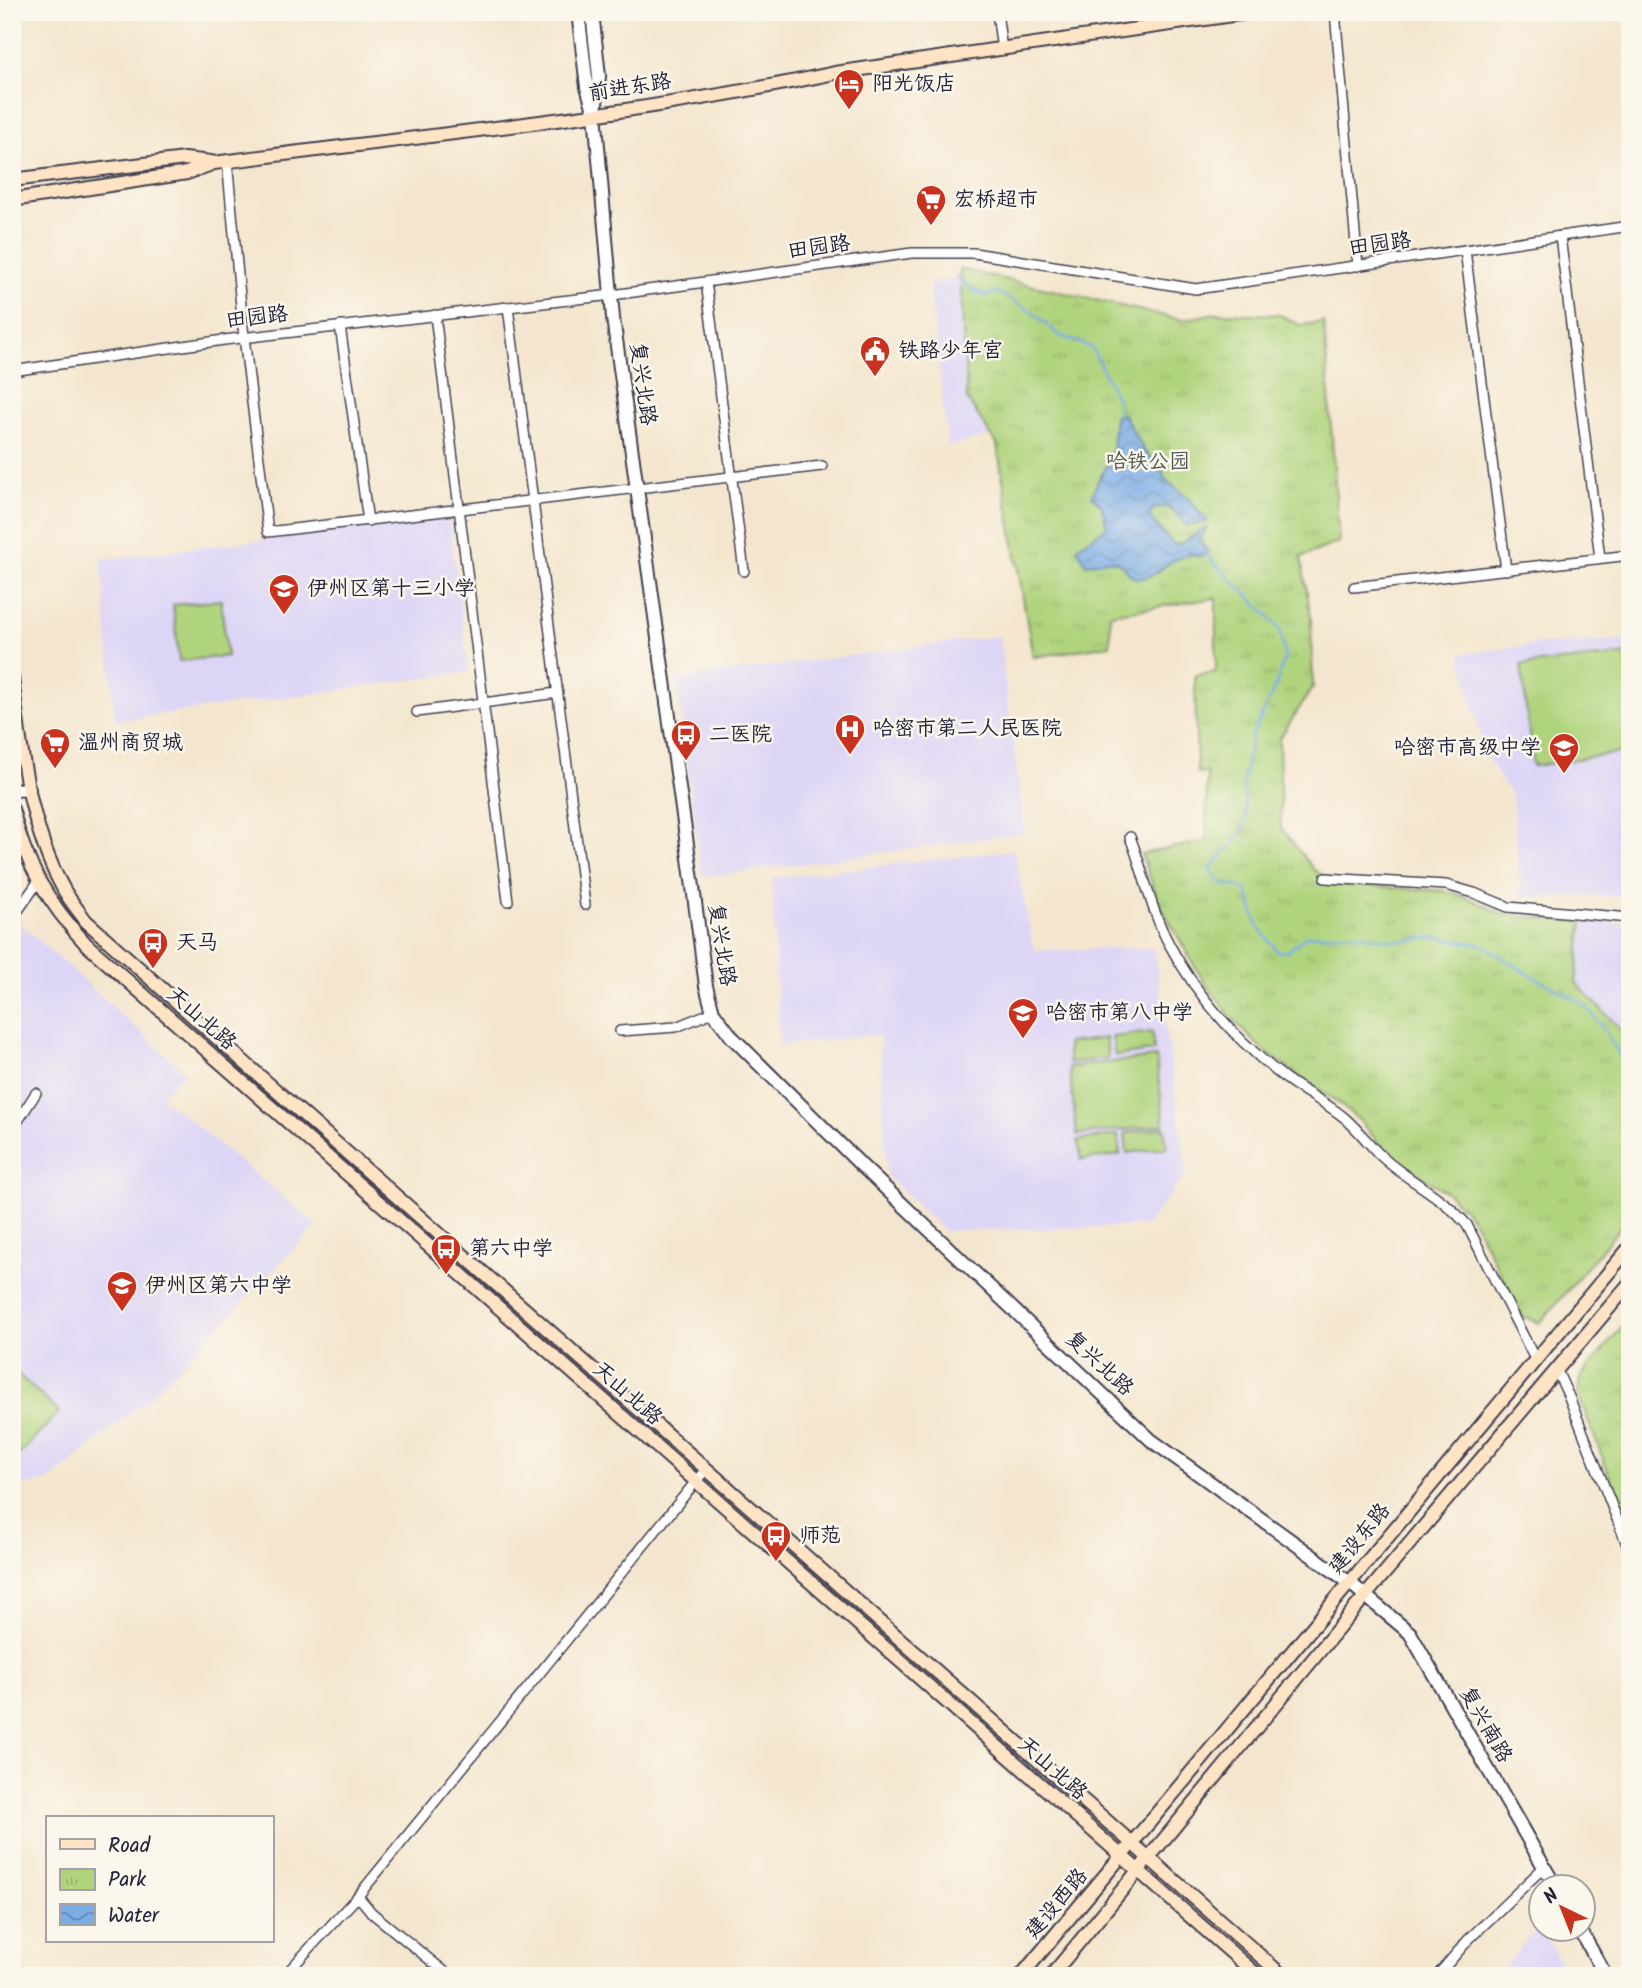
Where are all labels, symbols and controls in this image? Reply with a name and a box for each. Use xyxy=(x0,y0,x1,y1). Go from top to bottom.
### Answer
street label: 前进东路 xyxy=(586,65,674,111)
hotel icon: 阳光饭店 xyxy=(832,67,866,111)
place label: 阳光饭店 xyxy=(872,68,956,101)
supermarket icon: 宏桥超市 xyxy=(914,183,948,227)
place label: 宏桥超市 xyxy=(954,184,1038,217)
street label: 田园路 xyxy=(1347,224,1413,266)
street label: 田园路 xyxy=(786,227,852,269)
street label: 田园路 xyxy=(224,298,290,338)
public building icon: 铁路少年宫 xyxy=(858,334,892,378)
place label: 铁路少年宫 xyxy=(898,335,1003,368)
street label: 复兴北路 xyxy=(620,340,664,428)
park label: 哈铁公园 xyxy=(1106,446,1190,479)
school or university icon: 伊州区第十三小学 xyxy=(267,572,301,616)
place label: 伊州区第十三小学 xyxy=(307,573,475,606)
hospital icon: 哈密市第二人民医院 xyxy=(833,712,867,756)
place label: 哈密市第二人民医院 xyxy=(873,713,1062,746)
bus stop icon: 二医院 xyxy=(669,718,703,762)
place label: 二医院 xyxy=(709,719,772,752)
supermarket icon: 温州商贸城 xyxy=(38,726,72,770)
place label: 温州商贸城 xyxy=(78,727,183,760)
school or university icon: 哈密市高级中学 xyxy=(1547,731,1581,775)
place label: 哈密市高级中学 xyxy=(1394,732,1541,765)
street label: 复兴北路 xyxy=(698,901,744,989)
bus stop icon: 天马 xyxy=(136,926,170,970)
place label: 天马 xyxy=(176,927,218,960)
street label: 天山北路 xyxy=(158,979,244,1059)
school or university icon: 哈密市第八中学 xyxy=(1006,996,1040,1040)
place label: 哈密市第八中学 xyxy=(1046,997,1193,1030)
bus stop icon: 第六中学 xyxy=(429,1232,463,1276)
place label: 第六中学 xyxy=(469,1233,553,1266)
school or university icon: 伊州区第六中学 xyxy=(105,1269,139,1313)
place label: 伊州区第六中学 xyxy=(145,1270,292,1303)
street label: 复兴北路 xyxy=(1057,1323,1141,1405)
street label: 天山北路 xyxy=(584,1354,670,1434)
street label: 建设东路 xyxy=(1321,1496,1399,1582)
bus stop icon: 师范 xyxy=(759,1519,793,1563)
place label: 师范 xyxy=(799,1520,841,1553)
street label: 复兴南路 xyxy=(1450,1680,1520,1770)
street label: 天山北路 xyxy=(1009,1729,1095,1809)
legend xyxy=(46,1816,273,1942)
text: Road xyxy=(108,1830,151,1863)
street label: 建设西路 xyxy=(1017,1861,1097,1947)
text: Park xyxy=(108,1864,146,1897)
north arrow xyxy=(1526,1872,1596,1942)
text: N xyxy=(1537,1882,1566,1912)
text: Water xyxy=(108,1900,160,1933)

